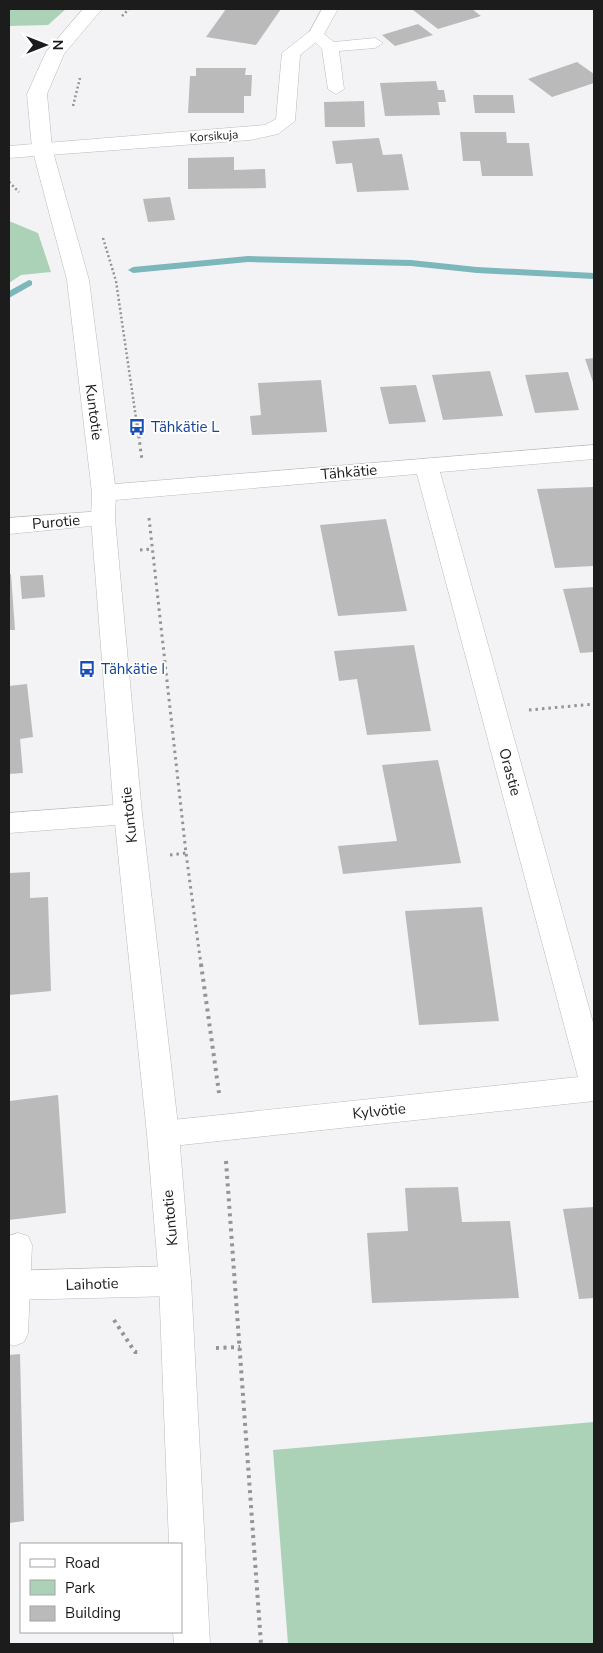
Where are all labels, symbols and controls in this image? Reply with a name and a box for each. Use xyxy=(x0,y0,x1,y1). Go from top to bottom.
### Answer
north arrow xyxy=(20,20,70,70)
text: N xyxy=(48,40,67,50)
street label: Korsikuja xyxy=(189,126,239,146)
street label: Kuntotie xyxy=(81,383,107,441)
bus stop icon: Tähkätie L xyxy=(127,417,147,437)
place label: Tähkätie L xyxy=(151,417,219,437)
street label: Tähkätie xyxy=(320,460,378,484)
street label: Purotie xyxy=(31,510,81,534)
bus stop icon: Tähkätie I xyxy=(77,659,97,679)
place label: Tähkätie I xyxy=(101,659,165,679)
street label: Orastie xyxy=(494,746,526,798)
street label: Kuntotie xyxy=(116,786,142,844)
street label: Kylvötie xyxy=(351,1098,407,1124)
street label: Kuntotie xyxy=(158,1189,182,1247)
street label: Laihotie xyxy=(65,1273,119,1295)
legend xyxy=(20,1543,182,1633)
text: Road xyxy=(65,1553,100,1573)
text: Park xyxy=(65,1578,95,1598)
text: Building xyxy=(65,1603,121,1623)

